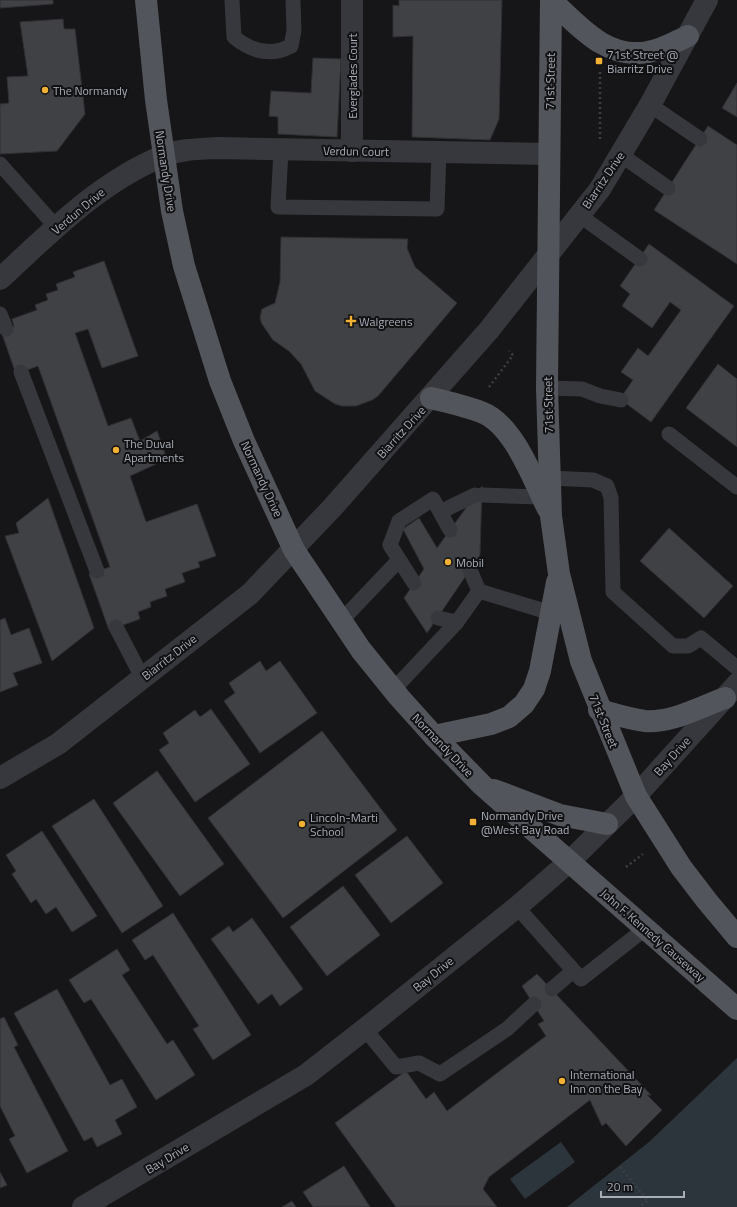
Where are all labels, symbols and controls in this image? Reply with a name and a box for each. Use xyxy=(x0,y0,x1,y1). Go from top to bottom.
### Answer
street label: Everglades Court xyxy=(343,33,362,119)
place label: 71st Street @ Biarritz Drive xyxy=(607,45,678,78)
street label: 71st Street xyxy=(540,52,560,110)
marker: 71st Street @ Biarritz Drive xyxy=(594,56,604,66)
place label: The Normandy xyxy=(53,81,128,100)
marker: The Normandy xyxy=(40,85,50,95)
street label: Normandy Drive xyxy=(150,129,182,213)
street label: Verdun Court xyxy=(323,141,390,161)
street label: Biarritz Drive xyxy=(577,148,629,212)
street label: Verdun Drive xyxy=(47,183,109,239)
place label: Walgreens xyxy=(359,312,413,331)
marker: Walgreens xyxy=(346,316,356,326)
street label: 71st Street xyxy=(538,376,558,434)
street label: Biarritz Drive xyxy=(372,401,430,463)
place label: The Duval Apartments xyxy=(124,434,185,467)
street label: Normandy Drive xyxy=(236,438,288,520)
marker: The Duval Apartments xyxy=(111,445,121,455)
place label: Mobil xyxy=(456,553,484,572)
marker: Mobil xyxy=(443,557,453,567)
street label: Biarritz Drive xyxy=(137,629,201,685)
street label: 71st Street xyxy=(585,691,624,752)
street label: Normandy Drive xyxy=(408,709,478,781)
street label: Bay Drive xyxy=(649,732,695,780)
place label: Normandy Drive @West Bay Road xyxy=(481,806,569,839)
place label: Lincoln-Marti School xyxy=(310,808,378,841)
marker: Normandy Drive @West Bay Road xyxy=(468,817,478,827)
marker: Lincoln-Marti School xyxy=(297,819,307,829)
street label: John F. Kennedy Causeway xyxy=(596,884,710,986)
street label: Bay Drive xyxy=(408,952,458,996)
place label: International Inn on the Bay xyxy=(570,1065,643,1098)
marker: International Inn on the Bay xyxy=(557,1076,567,1086)
street label: Bay Drive xyxy=(142,1137,192,1179)
scale bar xyxy=(601,1173,684,1199)
text: 20 m xyxy=(607,1177,633,1196)

